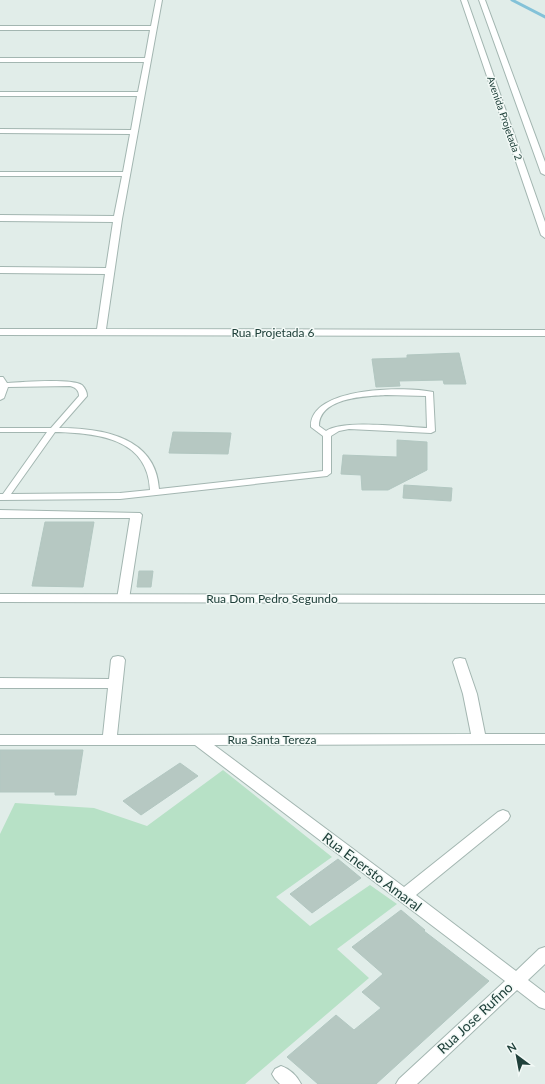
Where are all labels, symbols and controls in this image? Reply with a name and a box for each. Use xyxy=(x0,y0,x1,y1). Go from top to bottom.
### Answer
street label: Avenida Projetada 2 xyxy=(485,74,525,162)
street label: Rua Projetada 6 xyxy=(231,325,315,340)
street label: Rua Dom Pedro Segundo xyxy=(206,591,338,606)
street label: Rua Santa Tereza xyxy=(228,732,316,747)
street label: Rua Enersto Amaral xyxy=(319,829,425,915)
street label: Rua Jose Rufino xyxy=(433,978,516,1057)
north arrow xyxy=(497,1036,537,1076)
text: N xyxy=(504,1039,518,1055)

